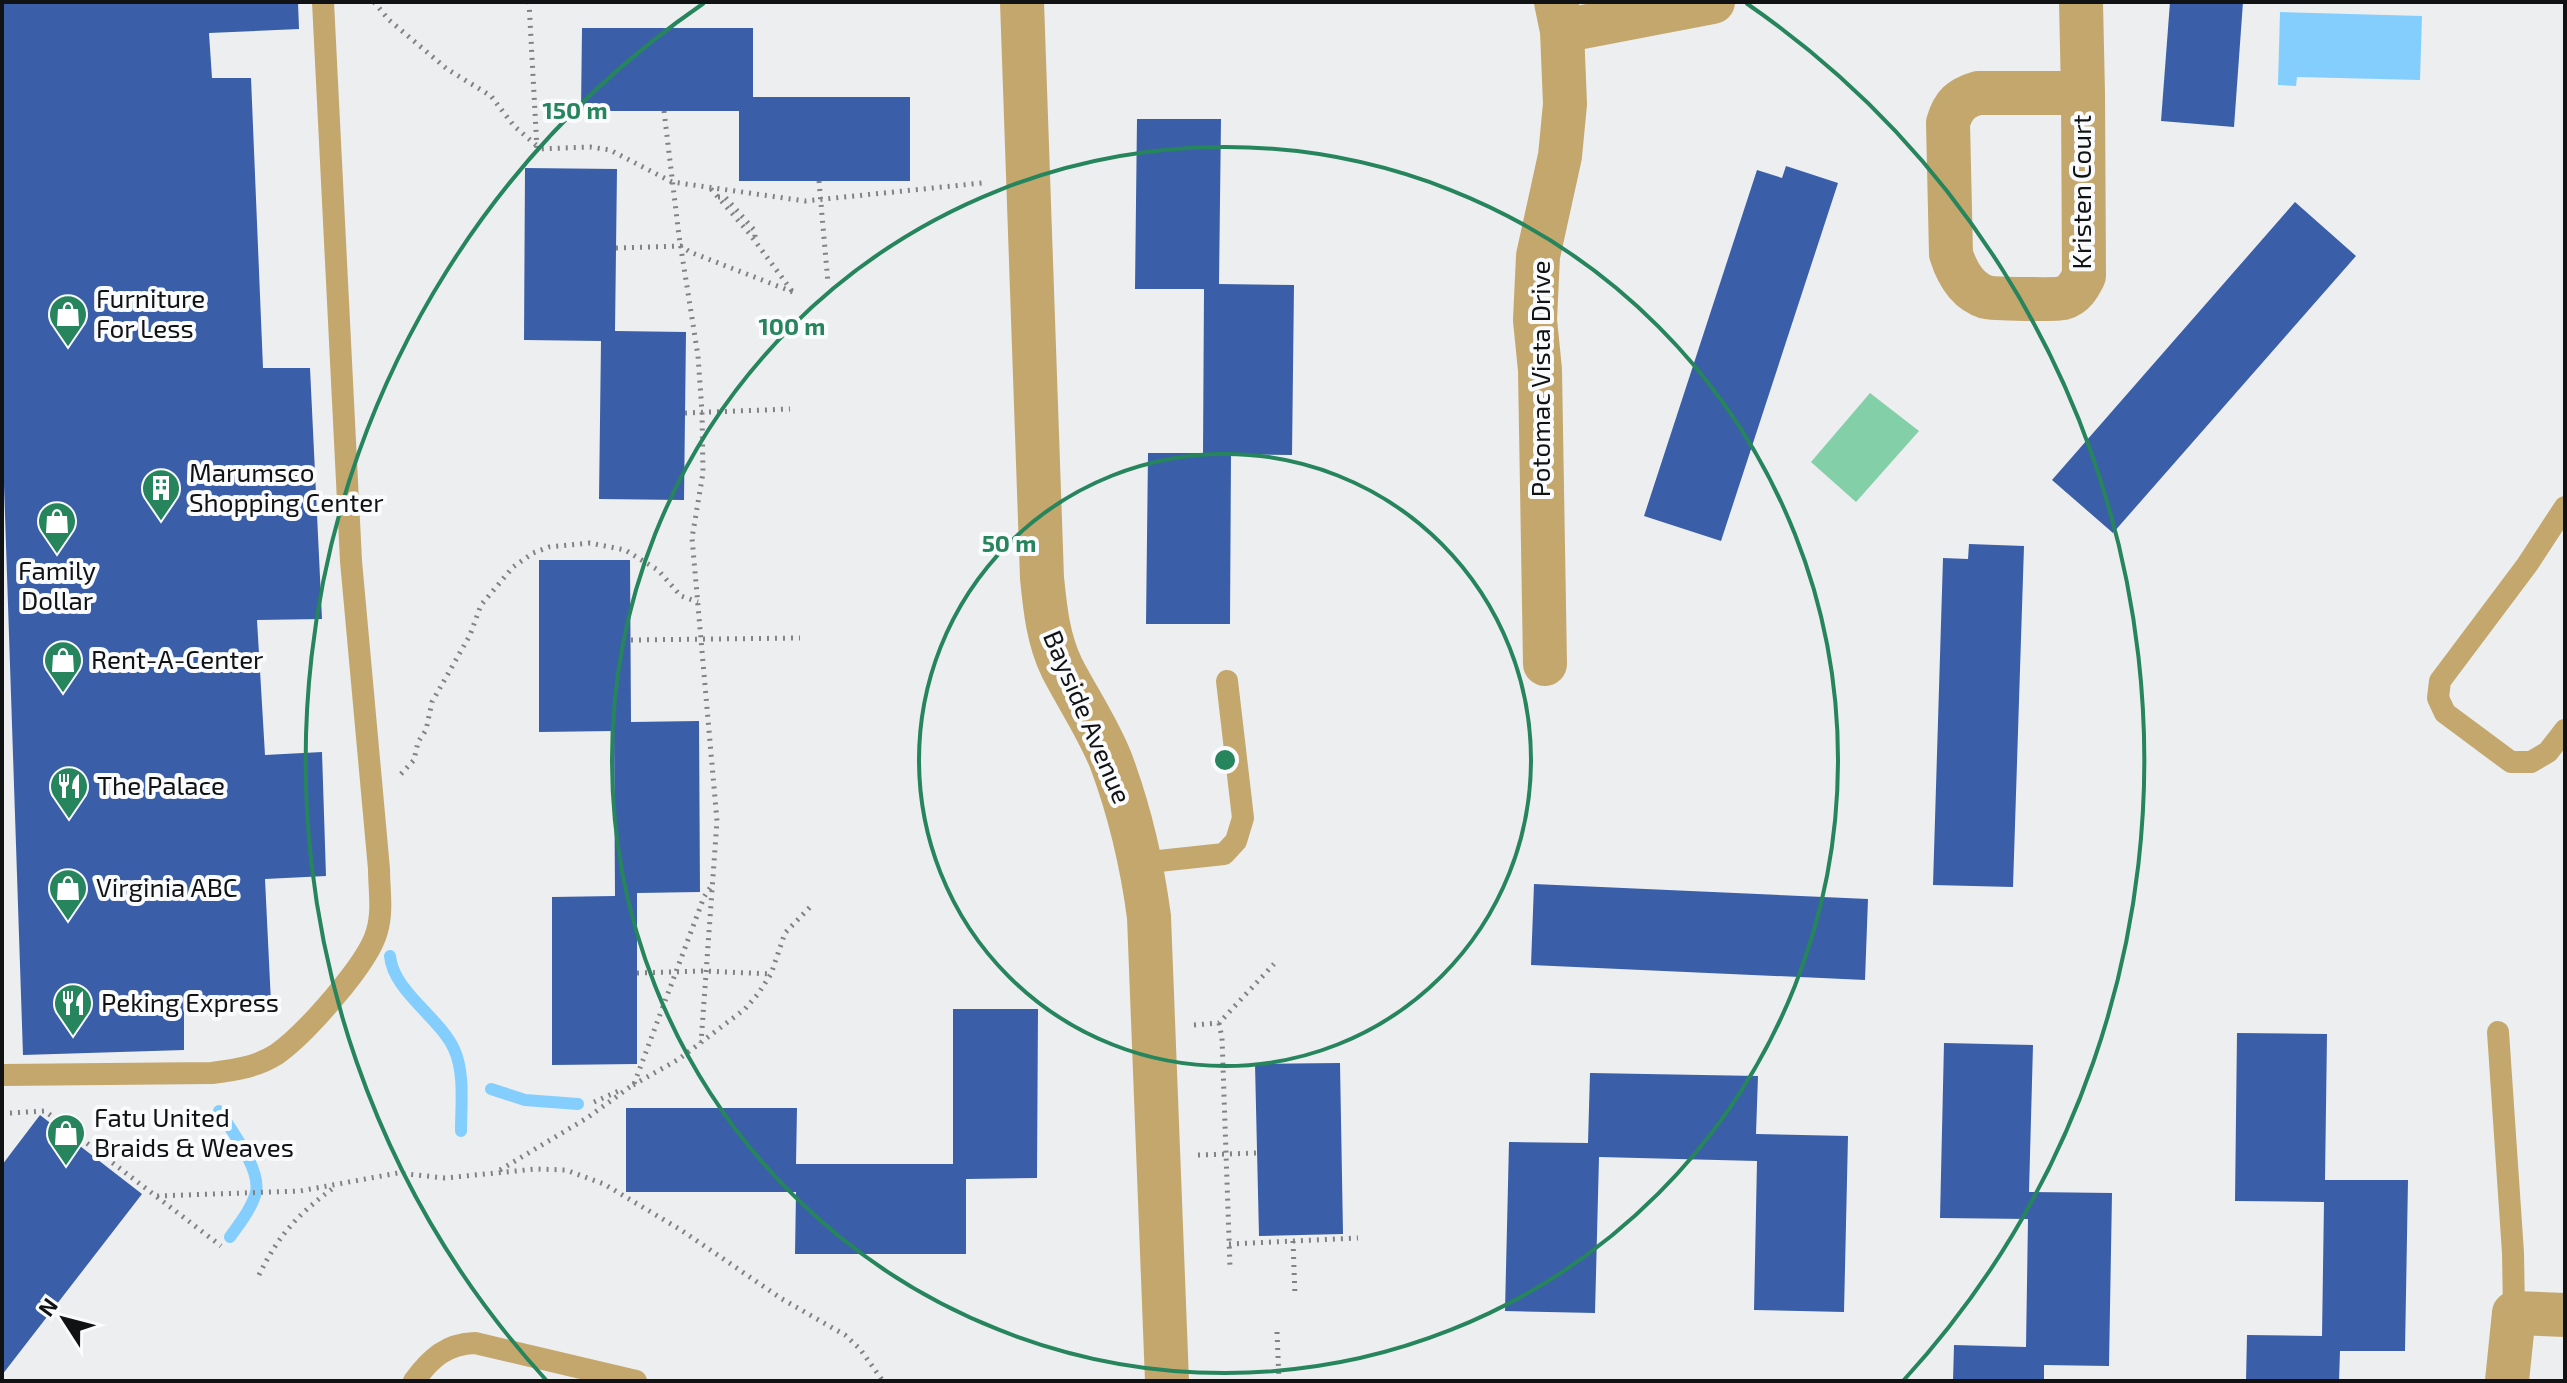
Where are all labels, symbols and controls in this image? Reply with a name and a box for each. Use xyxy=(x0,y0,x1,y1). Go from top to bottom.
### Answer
text: 150 m xyxy=(542,95,608,124)
street label: Kristen Court xyxy=(2065,114,2096,269)
street label: Potomac Vista Drive xyxy=(1524,261,1555,497)
place label: Furniture For Less xyxy=(96,282,205,343)
shop icon: Furniture For Less xyxy=(47,293,89,348)
text: 100 m xyxy=(759,311,825,340)
place label: Marumsco Shopping Center xyxy=(189,456,384,517)
building icon: Marumsco Shopping Center xyxy=(140,467,182,522)
shop icon: Family Dollar xyxy=(36,500,78,555)
text: 50 m xyxy=(982,528,1036,557)
place label: Family Dollar xyxy=(18,554,96,615)
street label: Bayside Avenue xyxy=(1038,625,1139,808)
shop icon: Rent-A-Center xyxy=(42,639,84,694)
place label: Rent-A-Center xyxy=(91,643,264,674)
centre of rings xyxy=(1211,746,1239,774)
restaurant icon: The Palace xyxy=(48,765,90,820)
place label: The Palace xyxy=(97,769,225,800)
shop icon: Virginia ABC xyxy=(47,867,89,922)
place label: Virginia ABC xyxy=(96,871,238,902)
restaurant icon: Peking Express xyxy=(52,982,94,1037)
place label: Peking Express xyxy=(101,986,279,1017)
place label: Fatu United Braids & Weaves xyxy=(94,1101,294,1162)
shop icon: Fatu United Braids & Weaves xyxy=(45,1112,87,1167)
north arrow xyxy=(24,1279,104,1359)
text: N xyxy=(32,1293,62,1321)

